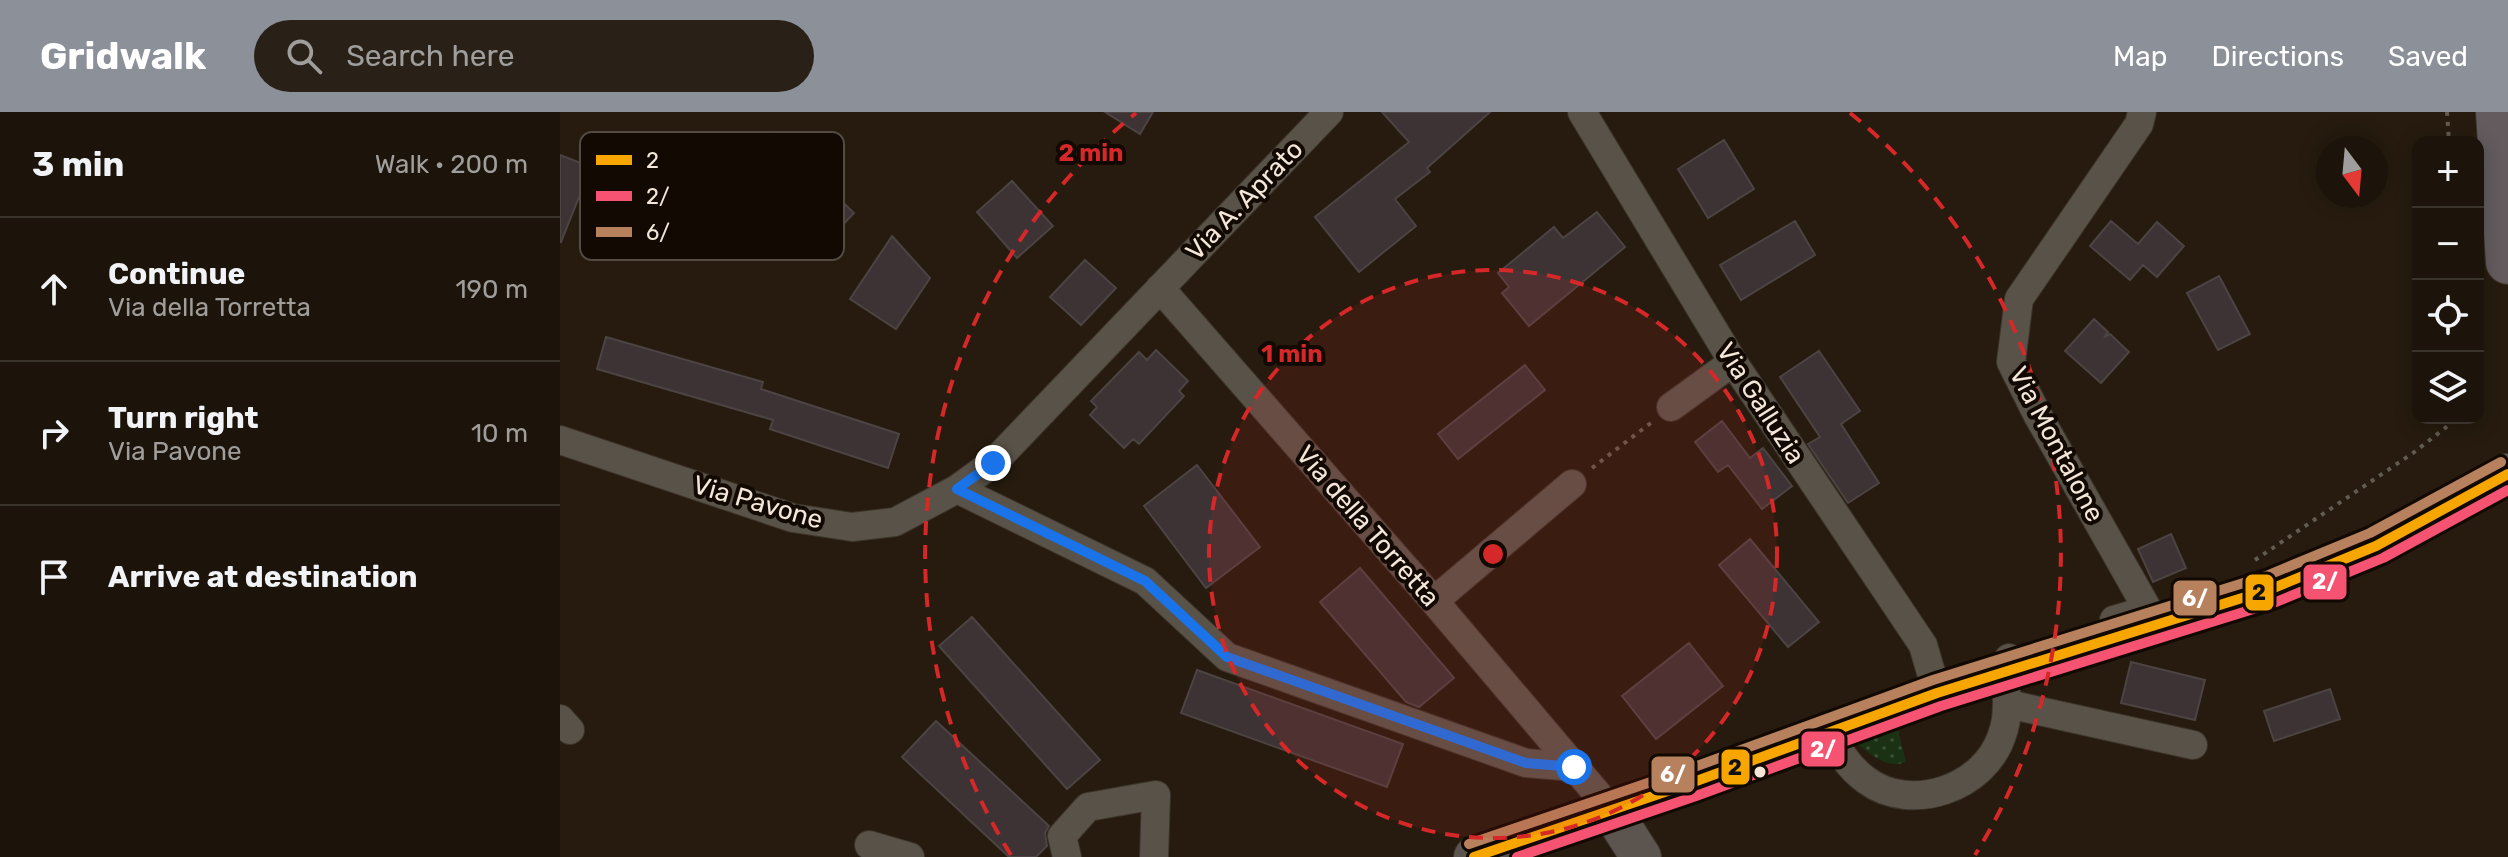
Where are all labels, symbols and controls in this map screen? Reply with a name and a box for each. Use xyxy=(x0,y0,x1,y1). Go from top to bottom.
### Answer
search box xyxy=(254,20,814,92)
text: Gridwalk xyxy=(40,33,206,79)
icon: search xyxy=(282,34,326,78)
text: Search here xyxy=(346,38,514,74)
text: Map xyxy=(2113,40,2167,73)
text: Directions xyxy=(2211,40,2344,73)
text: Saved xyxy=(2388,40,2468,73)
legend xyxy=(580,132,844,260)
street label: Via A. Aprato xyxy=(1179,134,1309,267)
north arrow xyxy=(2316,136,2388,208)
map controls xyxy=(2412,136,2484,424)
button: + xyxy=(2412,136,2484,208)
text: 2 min xyxy=(1059,139,1124,167)
text: 3 min xyxy=(32,144,124,185)
text: 2 xyxy=(646,147,659,174)
text: Walk · 200 m xyxy=(375,149,528,180)
text: 2/ xyxy=(646,183,670,210)
button: − xyxy=(2412,208,2484,280)
text: 6/ xyxy=(646,219,670,246)
text: Continue xyxy=(108,256,245,292)
icon: ahead xyxy=(32,267,76,311)
text: 190 m xyxy=(455,274,528,305)
button: locate xyxy=(2412,280,2484,352)
text: Via della Torretta xyxy=(108,292,311,323)
street label: Via Galluzia xyxy=(1710,337,1811,470)
text: 1 min xyxy=(1261,340,1323,368)
button: layers xyxy=(2412,352,2484,424)
street label: Via Montalone xyxy=(2003,361,2110,527)
text: Turn right xyxy=(108,400,259,436)
icon: right xyxy=(32,411,76,455)
text: 10 m xyxy=(471,418,528,449)
text: Via Pavone xyxy=(108,436,242,467)
street label: Via della Torretta xyxy=(1289,440,1446,613)
route end xyxy=(975,445,1011,481)
street label: Via Pavone xyxy=(689,469,826,536)
centre of rings xyxy=(1479,540,1507,568)
icon: arrive xyxy=(32,555,76,599)
text: Arrive at destination xyxy=(108,559,418,595)
line badge: 2/ xyxy=(2302,563,2348,601)
text: 2/ xyxy=(2312,568,2338,595)
line badge: 2 xyxy=(2244,573,2275,612)
line badge: 6/ xyxy=(2172,579,2218,617)
text: 2 xyxy=(2252,579,2266,606)
text: 6/ xyxy=(2182,585,2208,612)
line badge: 2/ xyxy=(1800,730,1846,768)
text: 2/ xyxy=(1810,736,1836,763)
line badge: 2 xyxy=(1720,748,1751,786)
route start xyxy=(1556,749,1592,785)
text: 2 xyxy=(1728,754,1742,781)
line badge: 6/ xyxy=(1650,755,1696,794)
text: 6/ xyxy=(1660,761,1686,788)
unlabelled marker xyxy=(1752,764,1768,780)

